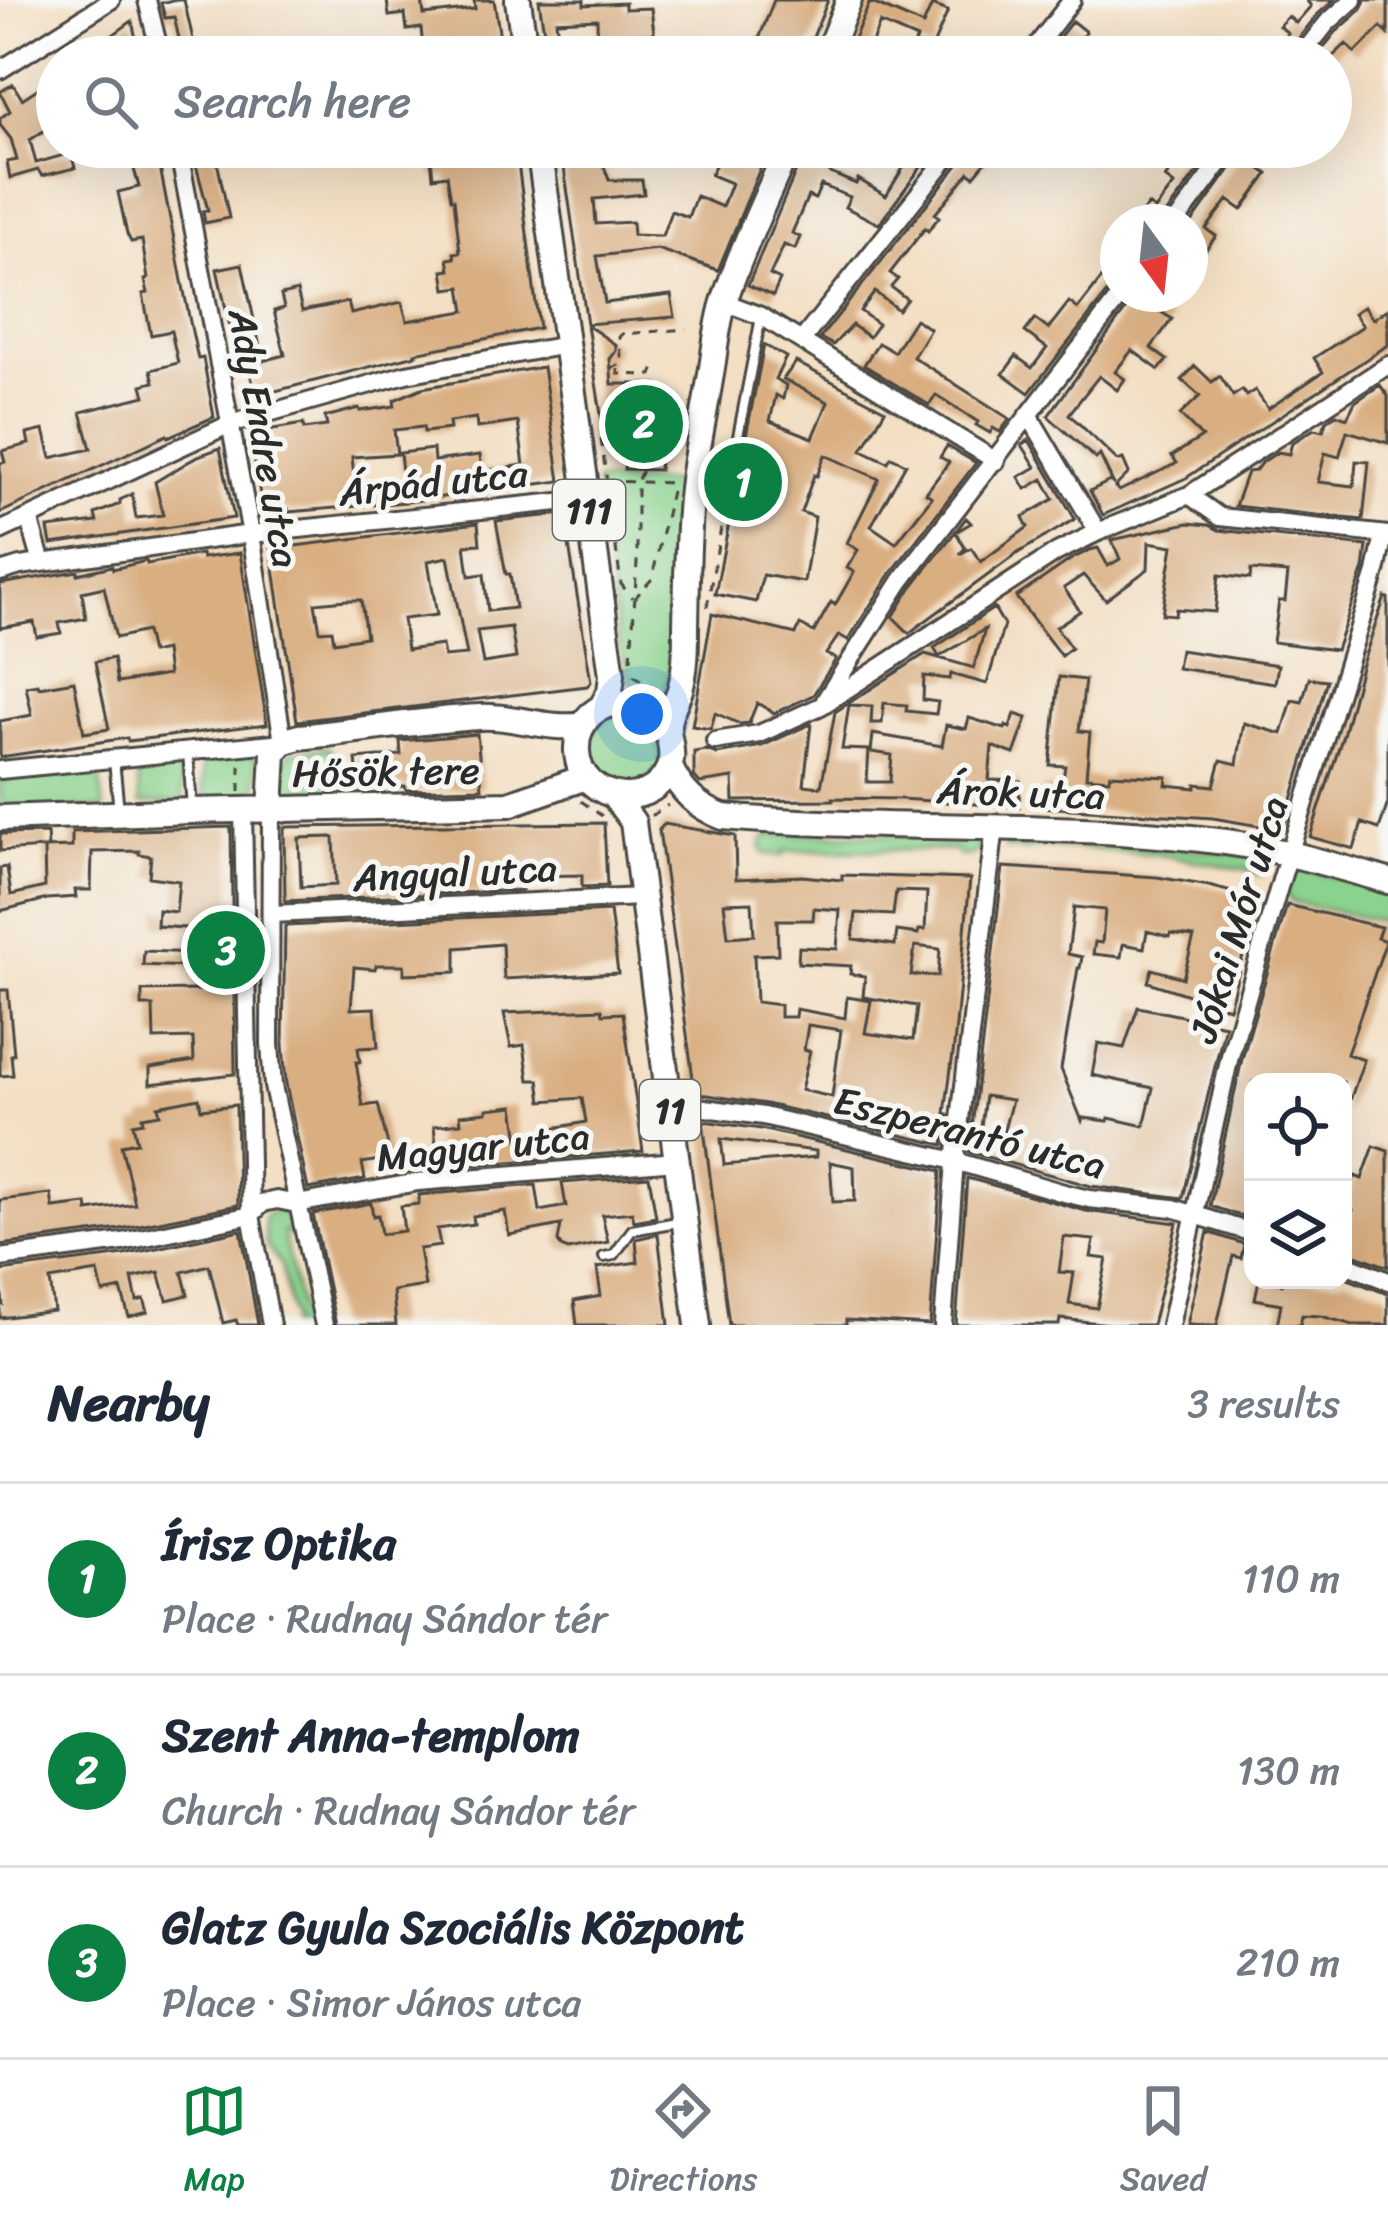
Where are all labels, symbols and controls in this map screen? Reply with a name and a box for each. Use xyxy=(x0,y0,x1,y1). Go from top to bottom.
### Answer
search box xyxy=(36,36,1352,168)
text: Search here xyxy=(174,62,411,142)
icon: search xyxy=(78,69,144,135)
north arrow xyxy=(1100,204,1208,312)
street label: Ady Endre utca xyxy=(208,302,321,573)
pin: 2 xyxy=(605,379,683,469)
pin: 1 xyxy=(704,437,782,527)
street label: Árpád utca xyxy=(334,438,531,527)
road number: 111 xyxy=(553,480,625,540)
your location xyxy=(612,684,672,744)
street label: Hősök tere xyxy=(292,735,481,808)
street label: Árok utca xyxy=(935,755,1106,830)
street label: Jókai Mór utca xyxy=(1168,787,1309,1053)
street label: Angyal utca xyxy=(350,833,559,912)
pin: 3 xyxy=(187,905,265,995)
street label: Eszperantó utca xyxy=(827,1065,1113,1200)
map controls xyxy=(1244,1073,1352,1289)
button: locate xyxy=(1244,1073,1352,1181)
road number: 11 xyxy=(640,1080,700,1140)
street label: Magyar utca xyxy=(373,1101,593,1192)
button: layers xyxy=(1244,1181,1352,1289)
text: Nearby xyxy=(48,1358,209,1448)
text: 3 results xyxy=(1187,1369,1340,1438)
text: Írisz Optika xyxy=(162,1504,396,1584)
text: 1 xyxy=(79,1544,95,1613)
text: 110 m xyxy=(1242,1544,1340,1613)
text: Place · Rudnay Sándor tér xyxy=(162,1584,607,1653)
text: Szent Anna-templom xyxy=(162,1696,580,1776)
text: 2 xyxy=(76,1736,98,1805)
text: 130 m xyxy=(1237,1736,1340,1805)
text: Church · Rudnay Sándor tér xyxy=(162,1776,635,1845)
text: Glatz Gyula Szociális Központ xyxy=(162,1888,744,1968)
text: 3 xyxy=(76,1928,98,1997)
text: 210 m xyxy=(1236,1928,1340,1997)
text: Place · Simor János utca xyxy=(162,1968,581,2037)
tab: Map xyxy=(181,2078,247,2208)
tab: Directions xyxy=(610,2078,757,2208)
tab: Saved xyxy=(1120,2078,1207,2208)

